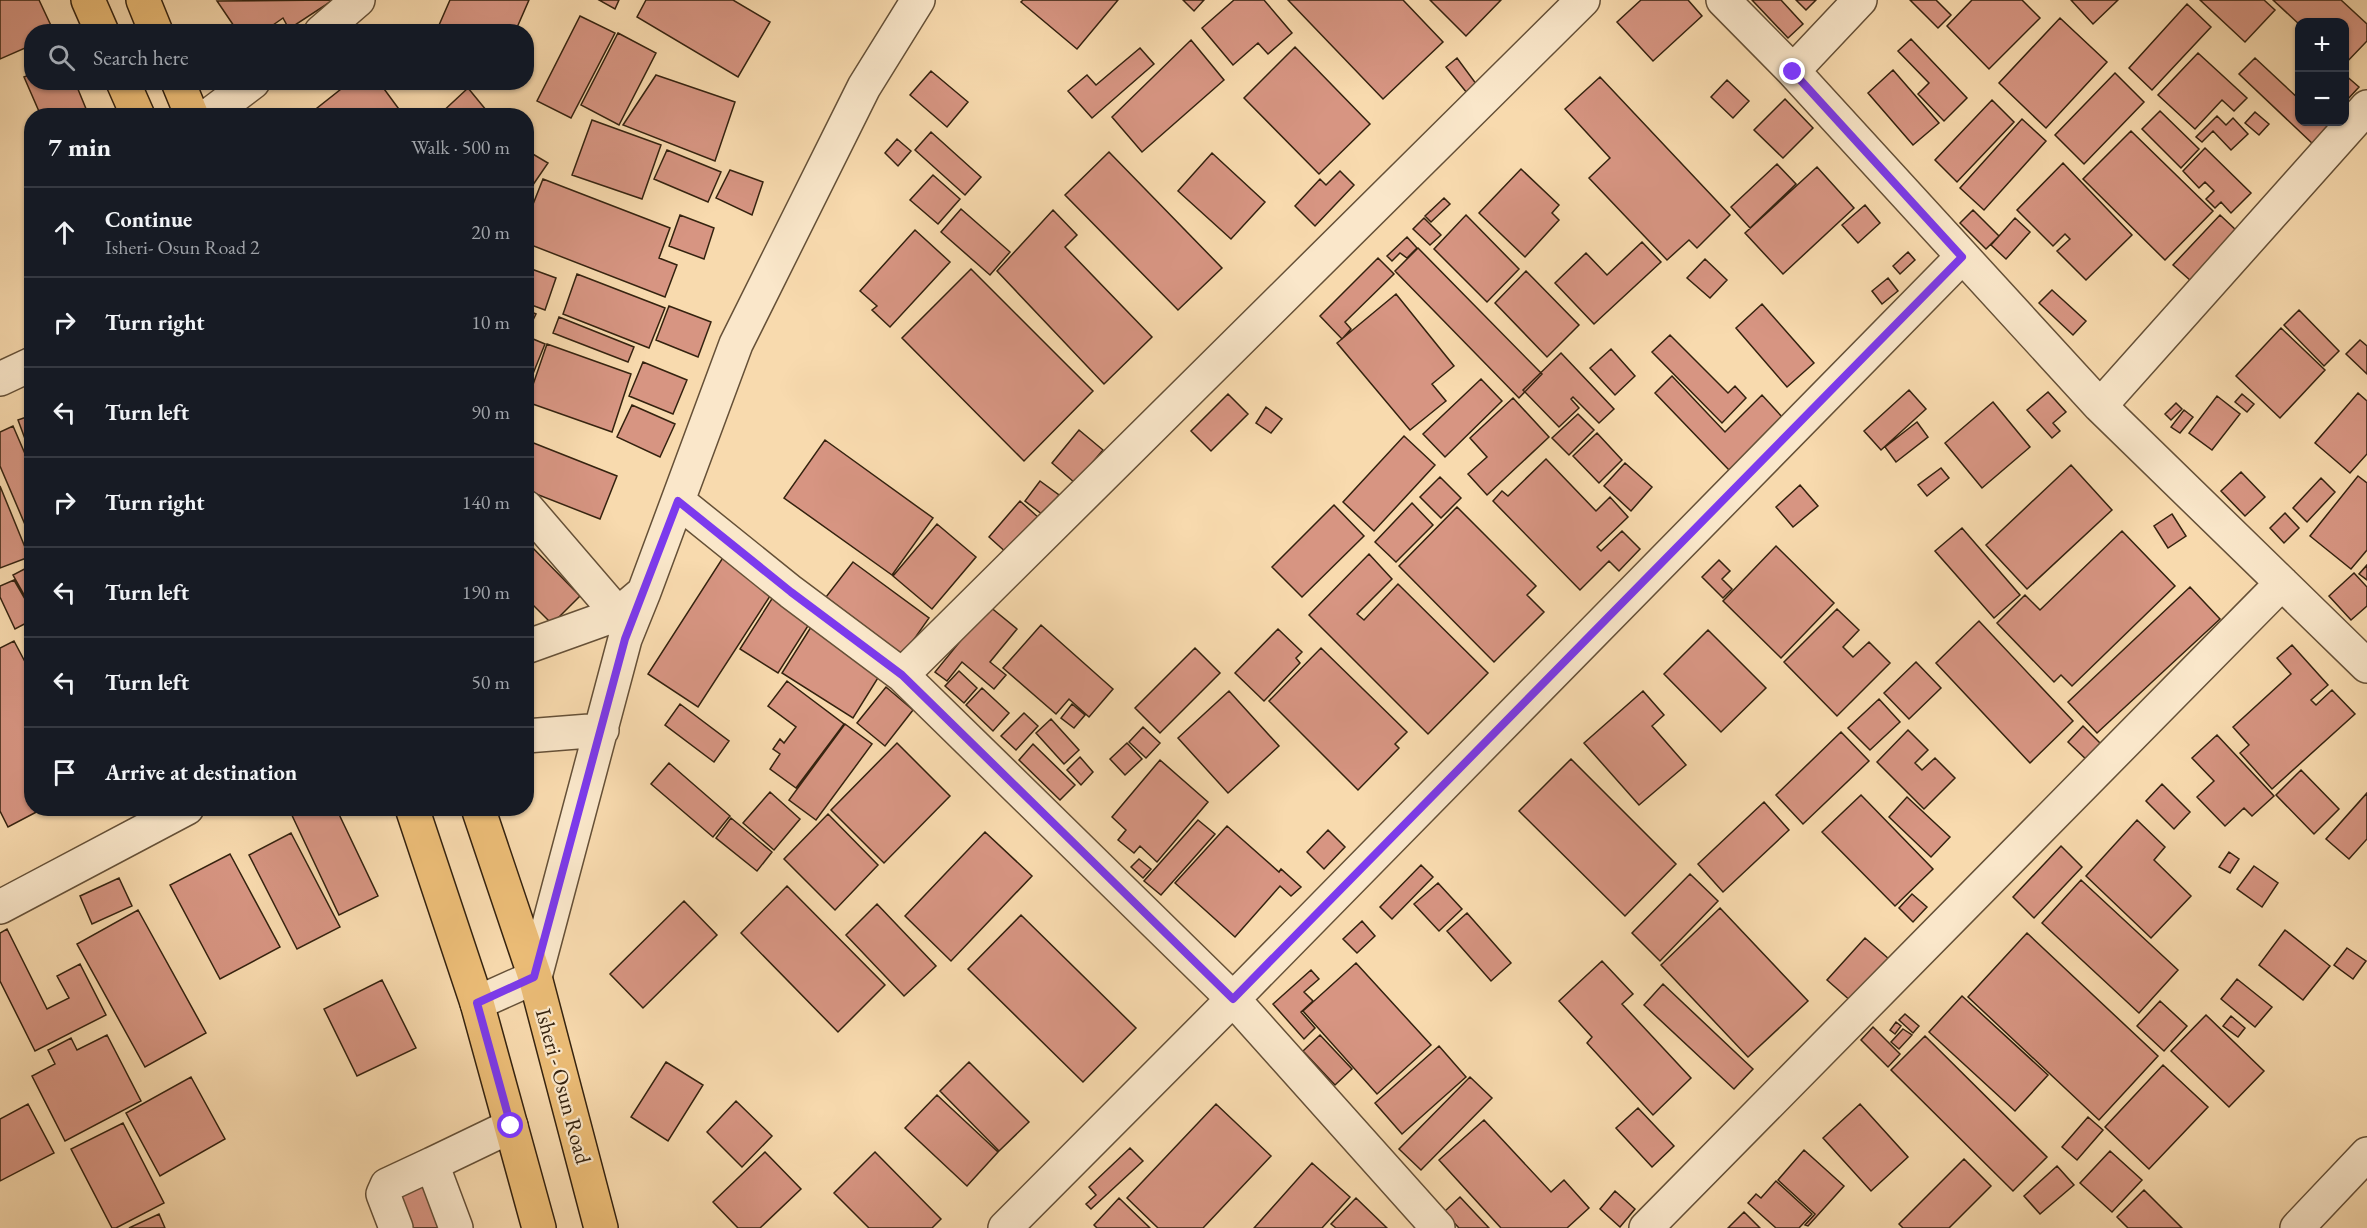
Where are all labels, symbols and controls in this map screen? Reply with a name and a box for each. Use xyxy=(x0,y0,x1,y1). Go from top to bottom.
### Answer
map controls xyxy=(2295,18,2349,126)
button: + xyxy=(2295,18,2349,72)
search box xyxy=(24,24,534,90)
icon: search xyxy=(45,41,78,74)
text: Search here xyxy=(93,43,188,72)
route end xyxy=(1779,58,1805,84)
button: − xyxy=(2295,72,2349,126)
text: 7 min xyxy=(48,130,111,164)
text: Walk · 500 m xyxy=(411,134,510,160)
text: Continue xyxy=(105,205,192,234)
icon: ahead xyxy=(48,216,81,249)
text: 20 m xyxy=(471,219,510,245)
text: Isheri- Osun Road 2 xyxy=(105,234,260,260)
icon: right xyxy=(48,306,81,339)
text: Turn right xyxy=(105,308,204,337)
text: 10 m xyxy=(471,309,510,335)
icon: left xyxy=(48,396,81,429)
text: Turn left xyxy=(105,398,189,427)
text: 90 m xyxy=(471,399,510,425)
icon: right xyxy=(48,486,81,519)
text: Turn right xyxy=(105,488,204,517)
text: 140 m xyxy=(462,489,510,515)
icon: left xyxy=(48,576,81,609)
text: Turn left xyxy=(105,578,189,607)
text: 190 m xyxy=(462,579,510,605)
icon: left xyxy=(48,666,81,699)
text: Turn left xyxy=(105,668,189,697)
text: 50 m xyxy=(471,669,510,695)
icon: arrive xyxy=(48,756,81,789)
text: Arrive at destination xyxy=(105,758,297,787)
street label: Isheri - Osun Road xyxy=(529,1005,598,1168)
route start xyxy=(497,1112,523,1138)

